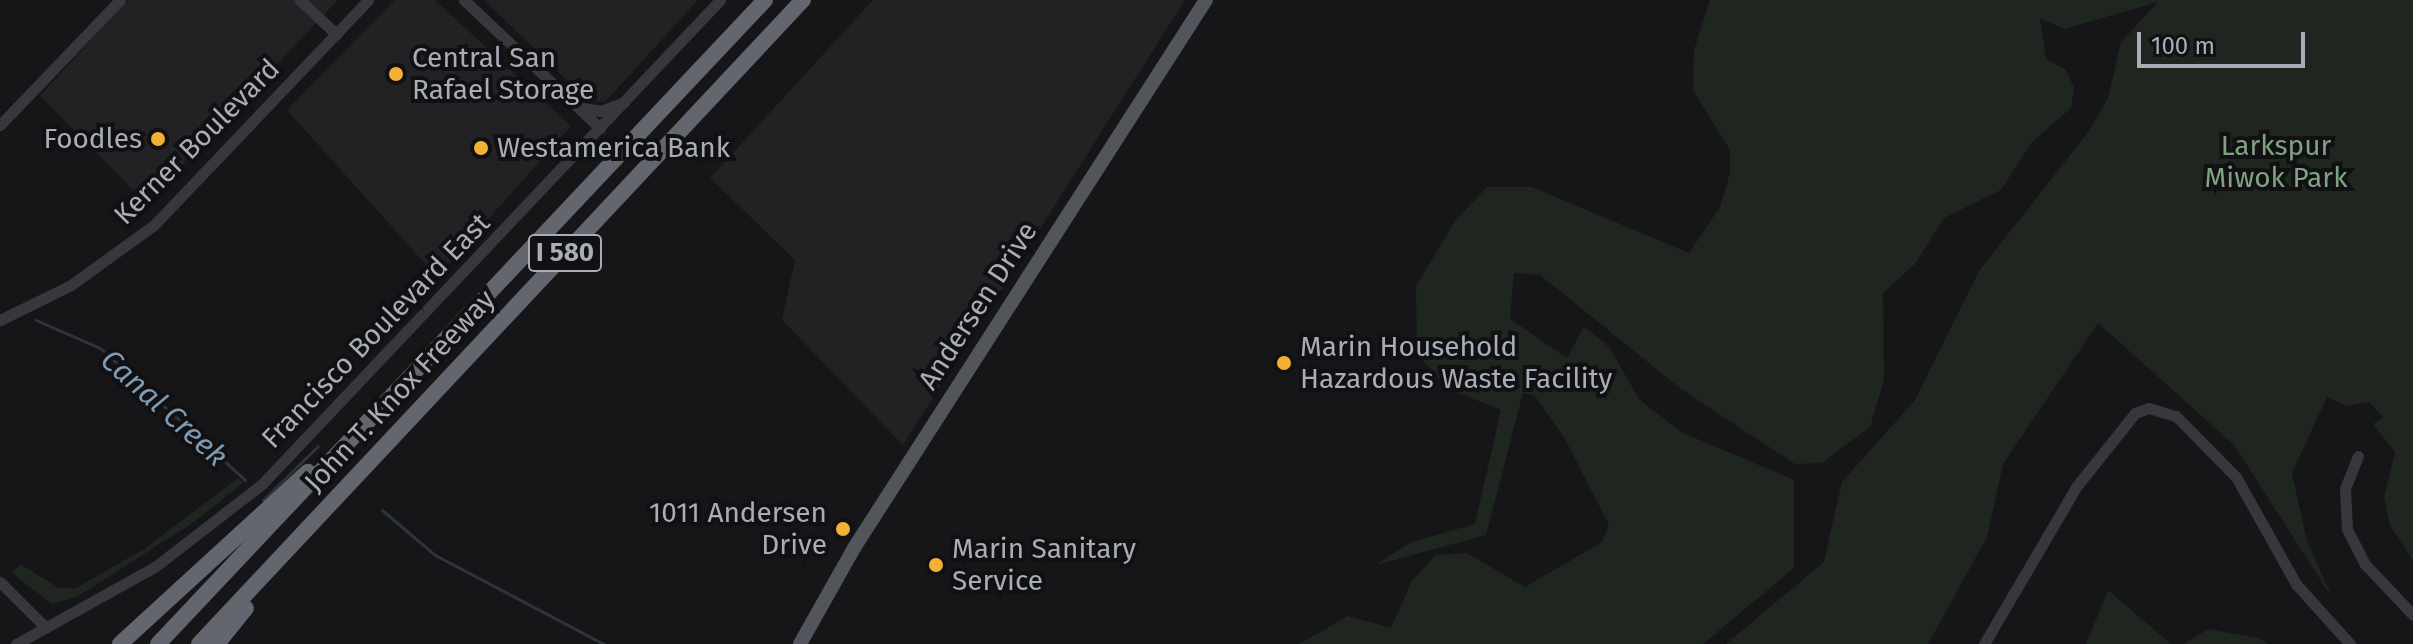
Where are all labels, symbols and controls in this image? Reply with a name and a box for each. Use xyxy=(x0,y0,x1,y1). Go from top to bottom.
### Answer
scale bar xyxy=(2141,16,2309,66)
text: 100 m xyxy=(2151,32,2215,60)
place label: Central San Rafael Storage xyxy=(412,41,594,107)
street label: Kerner Boulevard xyxy=(107,52,287,232)
marker: Central San Rafael Storage xyxy=(387,65,405,83)
place label: Foodles xyxy=(43,122,142,156)
park label: Larkspur Miwok Park xyxy=(2205,129,2347,195)
marker: Foodles xyxy=(149,130,167,148)
place label: Westamerica Bank xyxy=(497,131,730,165)
marker: Westamerica Bank xyxy=(472,139,490,157)
street label: Francisco Boulevard East xyxy=(255,207,497,455)
street label: Andersen Drive xyxy=(911,216,1045,396)
road number: I 580 xyxy=(527,231,603,275)
street label: John T. Knox Freeway xyxy=(298,283,502,499)
place label: Marin Household Hazardous Waste Facility xyxy=(1300,330,1612,396)
water label: Canal Creek xyxy=(93,342,235,474)
marker: Marin Household Hazardous Waste Facility xyxy=(1275,354,1293,372)
place label: 1011 Andersen Drive xyxy=(649,496,827,562)
marker: 1011 Andersen Drive xyxy=(834,520,852,538)
place label: Marin Sanitary Service xyxy=(952,532,1136,598)
marker: Marin Sanitary Service xyxy=(927,556,945,574)

